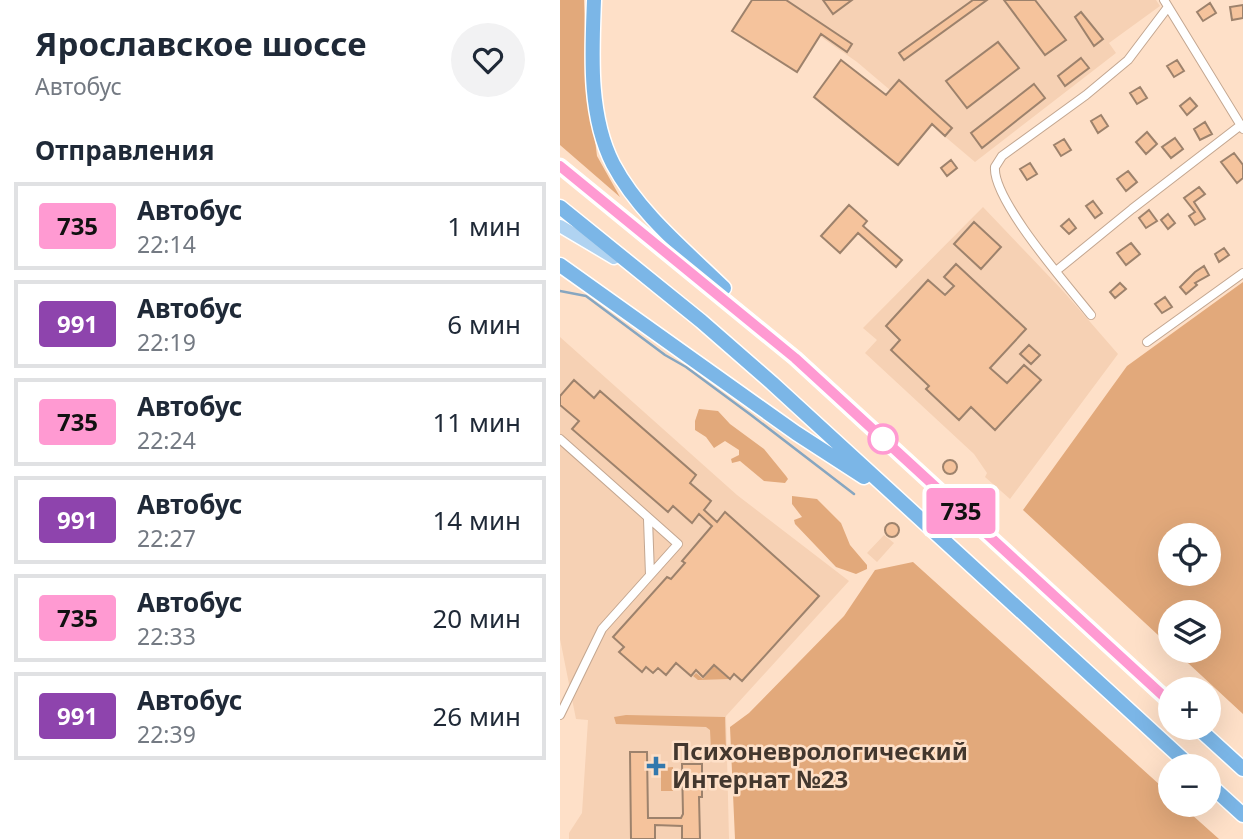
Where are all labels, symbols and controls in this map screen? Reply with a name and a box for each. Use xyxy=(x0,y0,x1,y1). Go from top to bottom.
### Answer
text: Ярославское шоссе xyxy=(35,21,367,66)
button: heart xyxy=(451,23,525,97)
text: Автобус xyxy=(35,70,122,102)
text: Отправления xyxy=(35,132,214,168)
text: Автобус xyxy=(137,192,242,228)
text: 1 мин xyxy=(447,208,521,244)
text: 735 xyxy=(57,209,98,242)
text: 22:14 xyxy=(137,228,196,260)
text: Автобус xyxy=(137,290,242,326)
text: 6 мин xyxy=(447,306,521,342)
text: 991 xyxy=(57,307,98,340)
text: 22:19 xyxy=(137,326,196,358)
text: Автобус xyxy=(137,388,242,424)
text: 11 мин xyxy=(432,404,521,440)
text: 735 xyxy=(57,405,98,438)
text: 22:24 xyxy=(137,424,196,456)
unlabelled marker xyxy=(868,424,898,454)
text: Автобус xyxy=(137,486,242,522)
line badge: 735 xyxy=(921,488,1001,534)
text: 735 xyxy=(940,494,982,527)
text: 14 мин xyxy=(432,502,521,538)
text: 991 xyxy=(57,503,98,536)
text: 22:27 xyxy=(137,522,196,554)
map controls xyxy=(1158,523,1221,817)
button: locate xyxy=(1158,523,1221,586)
text: Автобус xyxy=(137,584,242,620)
text: 20 мин xyxy=(432,600,521,636)
button: layers xyxy=(1158,600,1221,663)
text: 735 xyxy=(57,601,98,634)
text: 22:33 xyxy=(137,620,196,652)
button: + xyxy=(1158,677,1221,740)
text: Автобус xyxy=(137,682,242,718)
text: 26 мин xyxy=(432,698,521,734)
text: 991 xyxy=(57,699,98,732)
text: 22:39 xyxy=(137,718,196,750)
place label: Психоневрологический Интернат №23 xyxy=(672,734,968,795)
button: − xyxy=(1158,754,1221,817)
marker: Психоневрологический Интернат №23 xyxy=(646,756,666,776)

